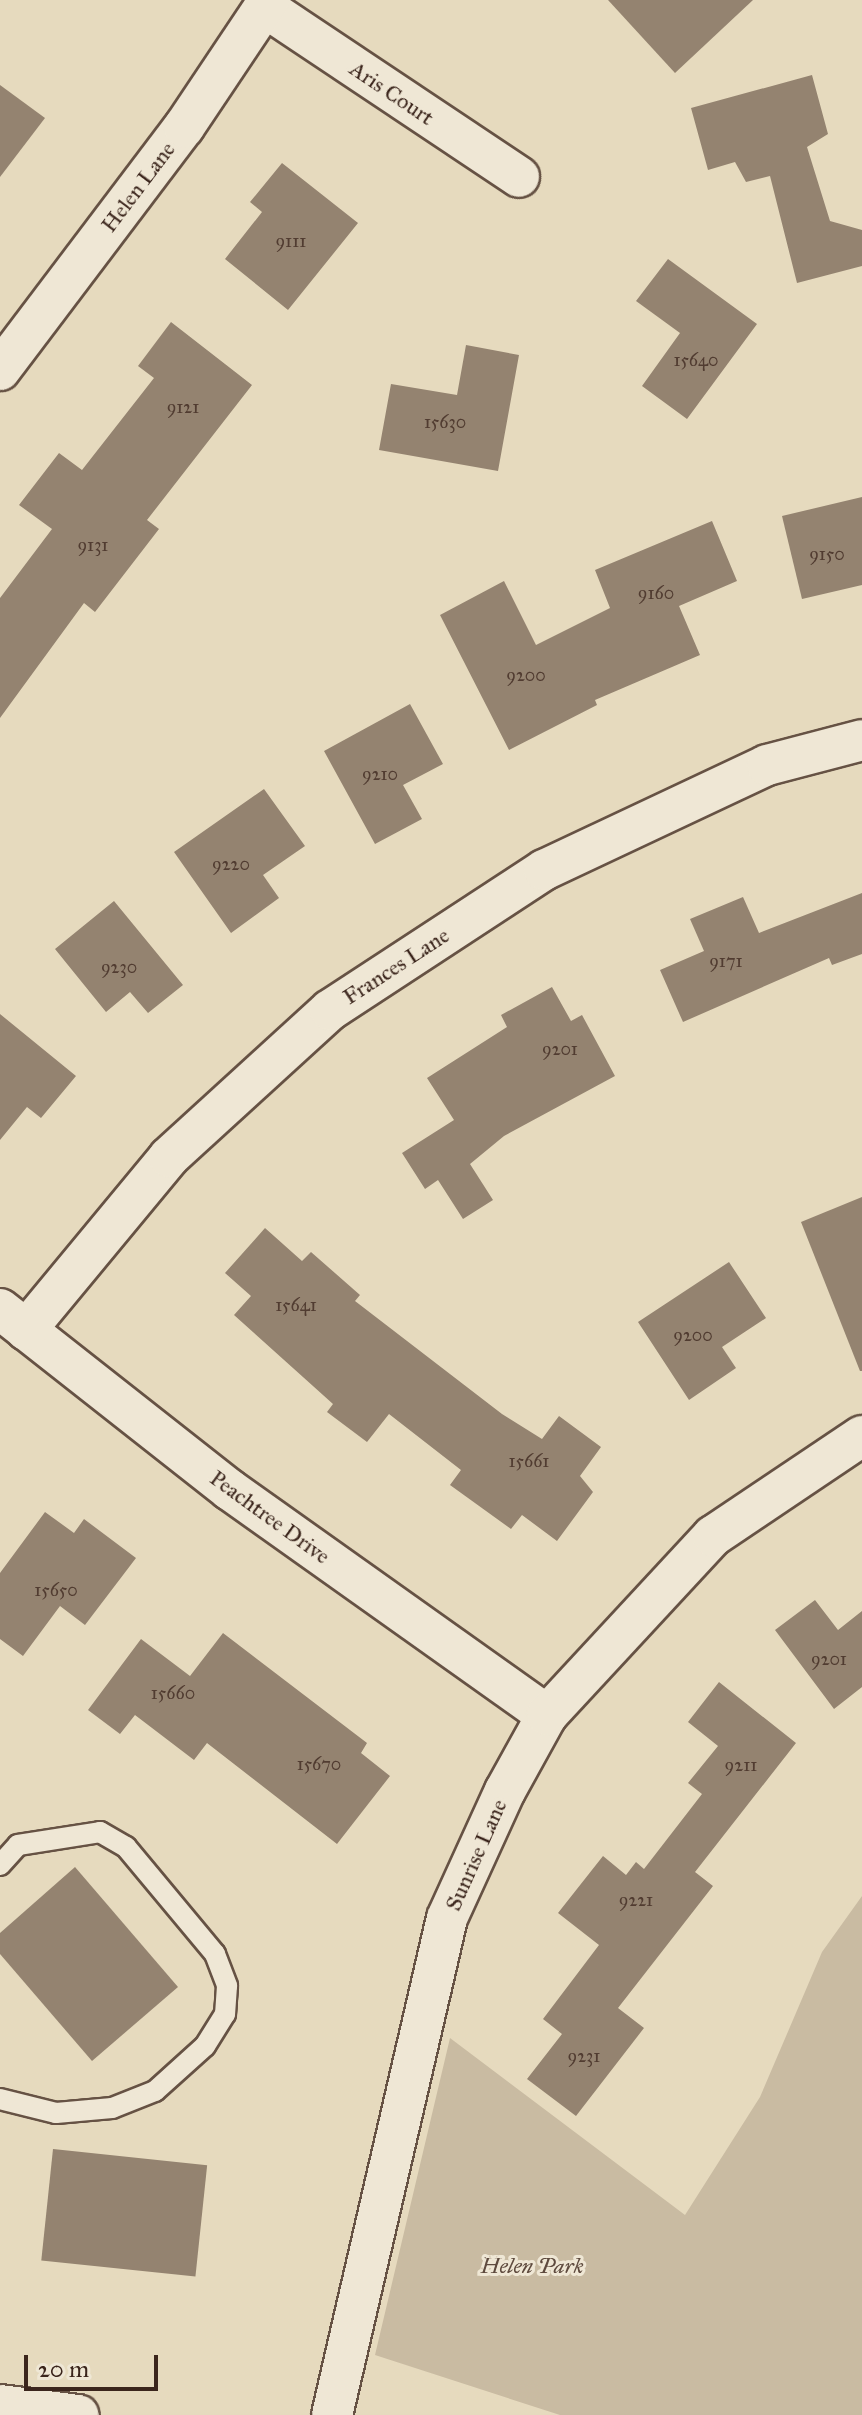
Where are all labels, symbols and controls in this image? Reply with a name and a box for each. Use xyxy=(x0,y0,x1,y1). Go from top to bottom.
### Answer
street label: Aris Court xyxy=(345,55,439,131)
street label: Helen Lane xyxy=(95,137,181,237)
house number: 9111 xyxy=(276,230,306,252)
house number: 15640 xyxy=(673,349,719,371)
house number: 9121 xyxy=(167,396,199,418)
house number: 15630 xyxy=(424,411,466,433)
house number: 9131 xyxy=(78,534,108,556)
house number: 9150 xyxy=(809,543,845,565)
house number: 9160 xyxy=(638,582,674,604)
house number: 9200 xyxy=(506,664,546,686)
house number: 9210 xyxy=(362,763,398,785)
house number: 9220 xyxy=(212,853,250,875)
street label: Frances Lane xyxy=(338,922,454,1010)
house number: 9171 xyxy=(709,950,743,972)
house number: 9230 xyxy=(101,956,137,978)
house number: 9201 xyxy=(542,1038,578,1060)
house number: 15641 xyxy=(275,1294,317,1316)
house number: 9200 xyxy=(673,1324,713,1346)
house number: 15661 xyxy=(509,1450,549,1472)
street label: Peachtree Drive xyxy=(205,1465,335,1569)
house number: 15650 xyxy=(34,1579,78,1601)
house number: 9201 xyxy=(811,1648,847,1670)
house number: 15660 xyxy=(151,1682,195,1704)
house number: 15670 xyxy=(297,1753,341,1775)
house number: 9211 xyxy=(725,1754,757,1776)
street label: Sunrise Lane xyxy=(440,1795,512,1915)
house number: 9221 xyxy=(619,1889,653,1911)
house number: 9231 xyxy=(568,2045,600,2067)
park label: Helen Park xyxy=(480,2253,584,2279)
scale bar xyxy=(28,2339,162,2389)
text: 20 m xyxy=(38,2354,89,2384)

